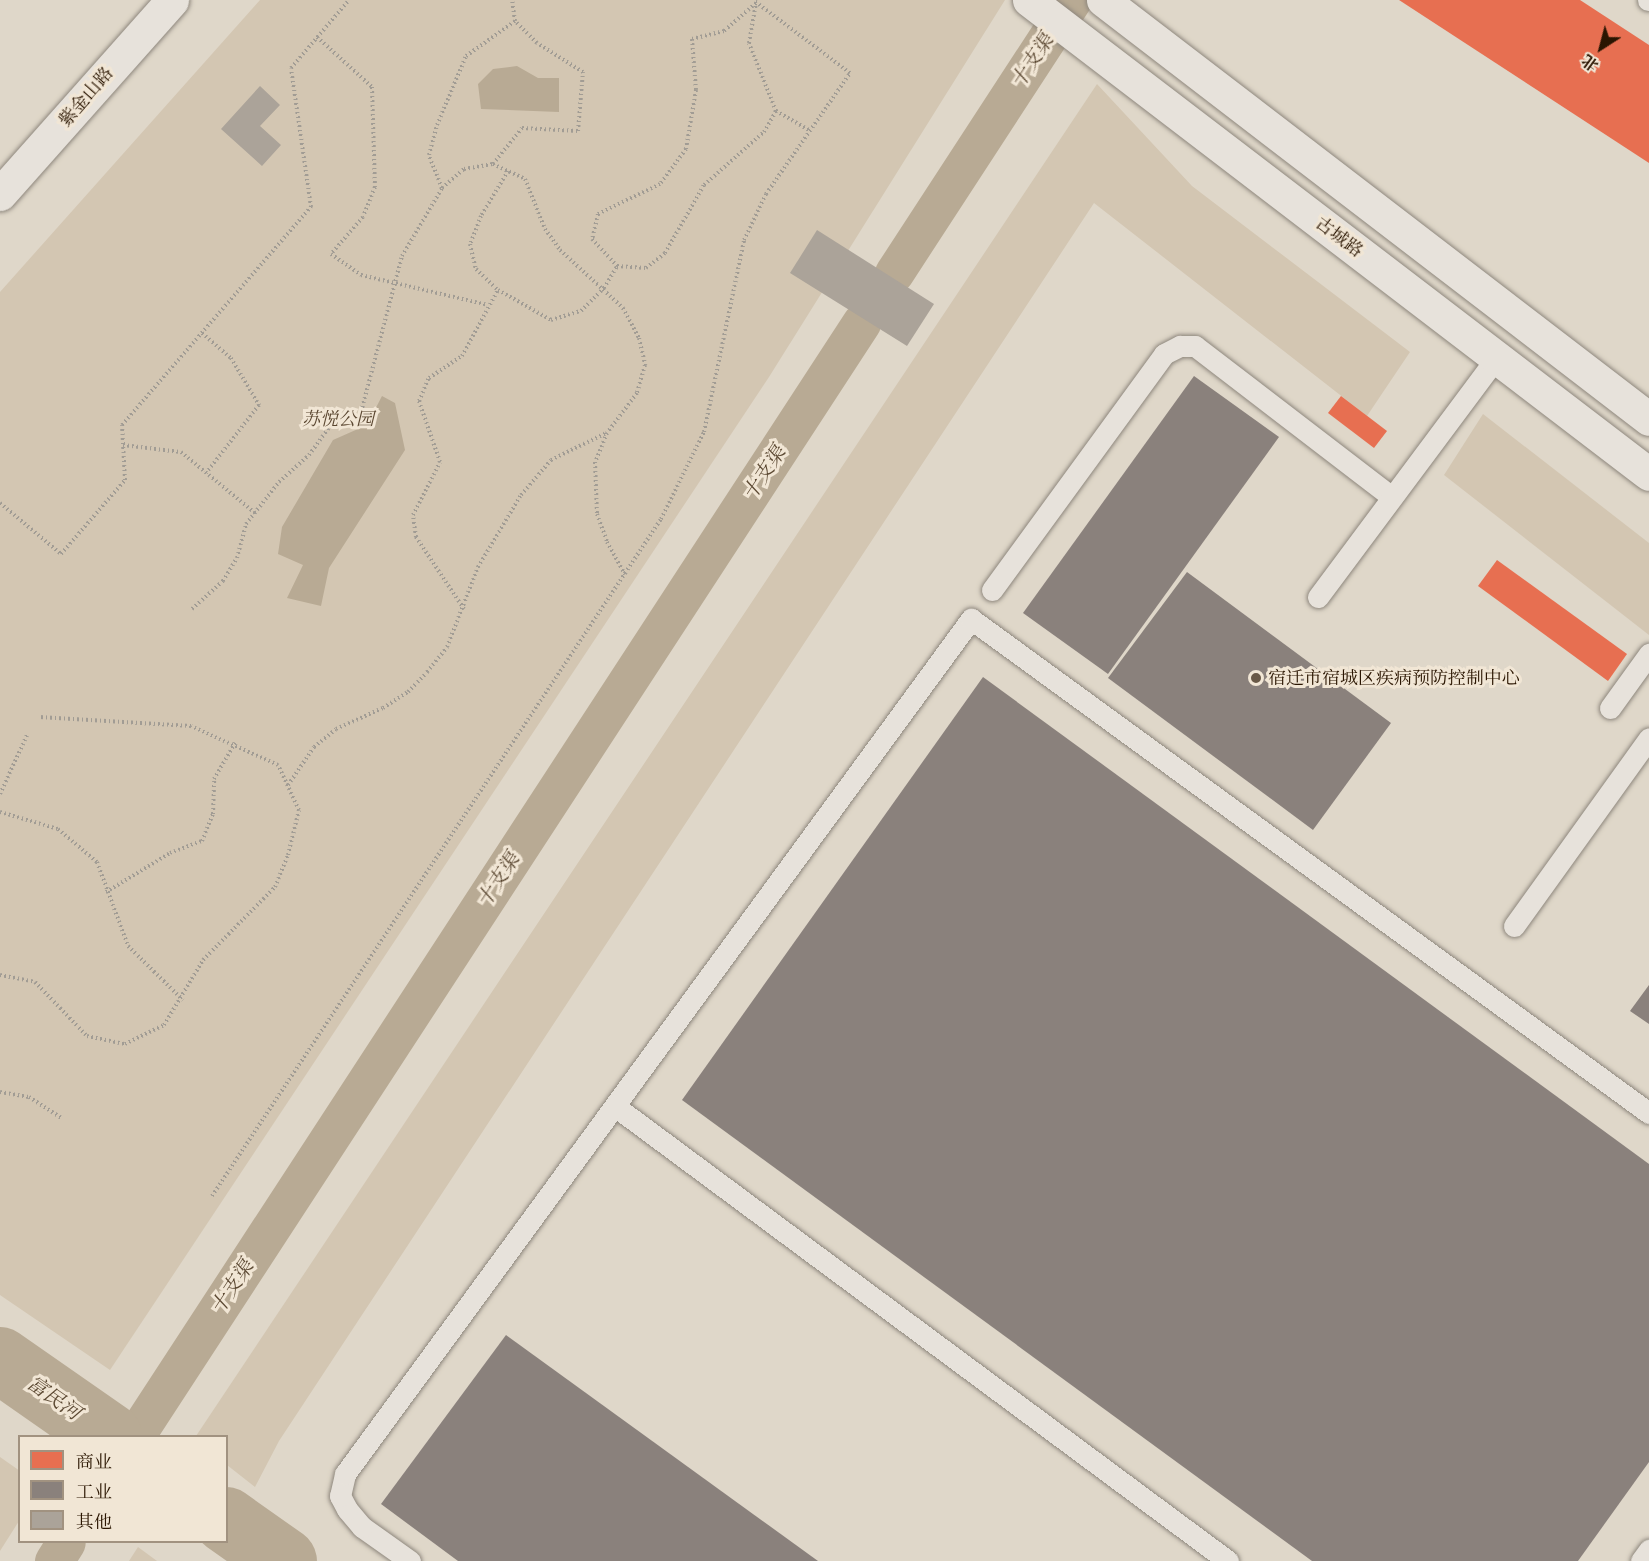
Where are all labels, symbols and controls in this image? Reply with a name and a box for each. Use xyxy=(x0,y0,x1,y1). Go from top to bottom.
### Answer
north arrow xyxy=(1571,18,1631,78)
water label: 十支渠 xyxy=(1006,29,1058,93)
text: 北 xyxy=(1577,49,1603,76)
street label: 紫金山路 xyxy=(54,63,118,131)
street label: 古城路 xyxy=(1311,212,1367,262)
park label: 苏悦公园 xyxy=(302,408,374,430)
water label: 十支渠 xyxy=(738,441,790,505)
place label: 宿迁市宿城区疾病预防控制中心 xyxy=(1268,667,1520,689)
marker: 宿迁市宿城区疾病预防控制中心 xyxy=(1249,671,1263,685)
water label: 十支渠 xyxy=(472,848,524,912)
water label: 十支渠 xyxy=(206,1255,258,1319)
water label: 富民河 xyxy=(23,1371,85,1425)
legend xyxy=(18,1435,228,1543)
text: 商业 xyxy=(76,1450,112,1474)
text: 工业 xyxy=(76,1480,112,1504)
text: 其他 xyxy=(76,1510,112,1534)

